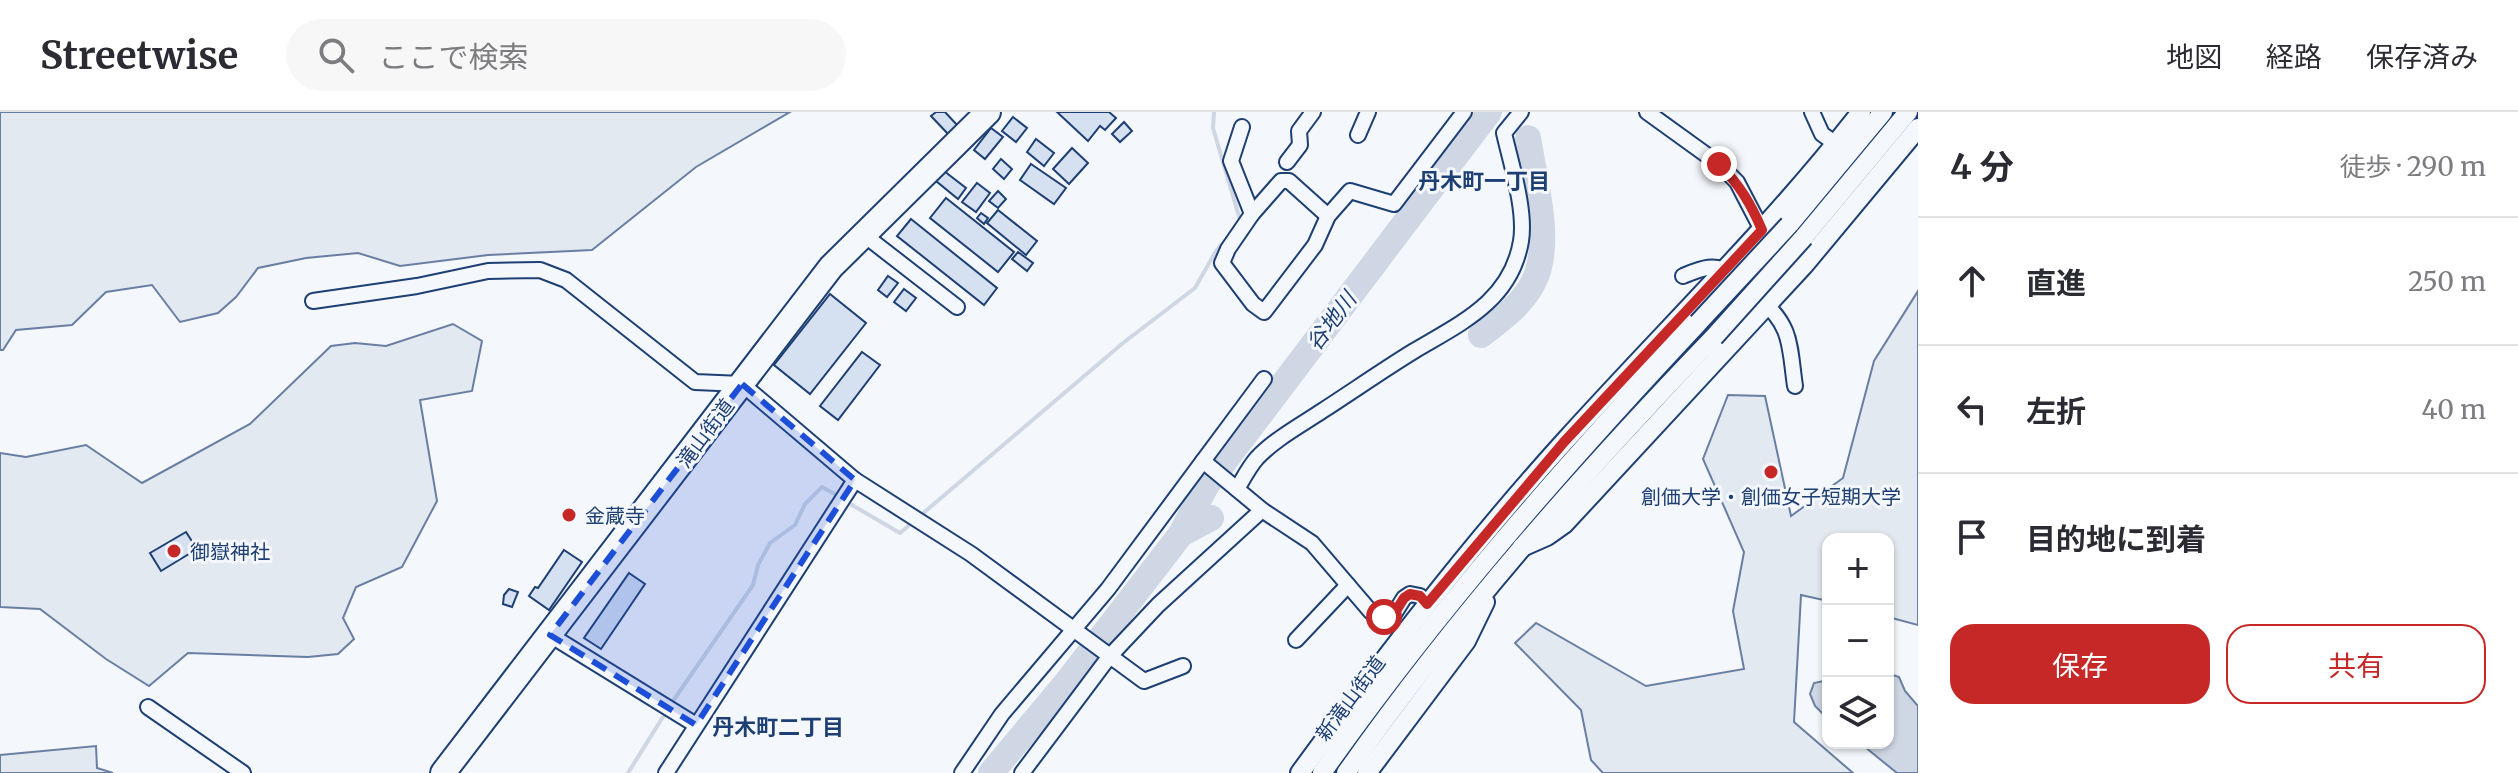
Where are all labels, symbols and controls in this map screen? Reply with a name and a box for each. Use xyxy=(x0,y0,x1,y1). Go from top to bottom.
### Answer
search box xyxy=(286,19,846,91)
text: Streetwise xyxy=(40,32,238,79)
icon: search xyxy=(314,33,358,77)
text: ここで検索 xyxy=(378,38,528,76)
text: 地図 xyxy=(2166,39,2222,75)
text: 経路 xyxy=(2266,39,2322,75)
text: 保存済み xyxy=(2366,39,2478,75)
route end xyxy=(1701,146,1737,182)
text: 4 分 xyxy=(1950,146,2014,188)
text: 徒歩 · 290 m xyxy=(2339,150,2486,183)
district label: 丹木町一丁目 xyxy=(1418,167,1550,195)
icon: ahead xyxy=(1950,259,1994,303)
text: 直進 xyxy=(2026,264,2086,302)
text: 250 m xyxy=(2408,265,2486,298)
water label: 谷地川 xyxy=(1300,285,1363,356)
icon: left xyxy=(1950,387,1994,431)
text: 左折 xyxy=(2026,392,2086,430)
text: 40 m xyxy=(2422,393,2486,426)
street label: 滝山街道 xyxy=(671,394,739,472)
marker: 創価大学・創価女子短期大学 xyxy=(1762,463,1780,481)
place label: 創価大学・創価女子短期大学 xyxy=(1641,484,1901,509)
place label: 金蔵寺 xyxy=(585,503,645,528)
marker: 金蔵寺 xyxy=(560,506,578,524)
icon: arrive xyxy=(1950,515,1994,559)
text: 目的地に到着 xyxy=(2026,520,2206,558)
map controls xyxy=(1822,533,1894,749)
button: + xyxy=(1822,533,1894,605)
place label: 御嶽神社 xyxy=(190,539,270,564)
marker: 御嶽神社 xyxy=(165,542,183,560)
route start xyxy=(1366,599,1402,635)
button: − xyxy=(1822,605,1894,677)
button: 保存 xyxy=(1950,624,2210,704)
button: 共有 xyxy=(2226,624,2486,704)
street label: 新滝山街道 xyxy=(1310,651,1390,745)
button: layers xyxy=(1822,677,1894,749)
district label: 丹木町二丁目 xyxy=(712,713,844,741)

